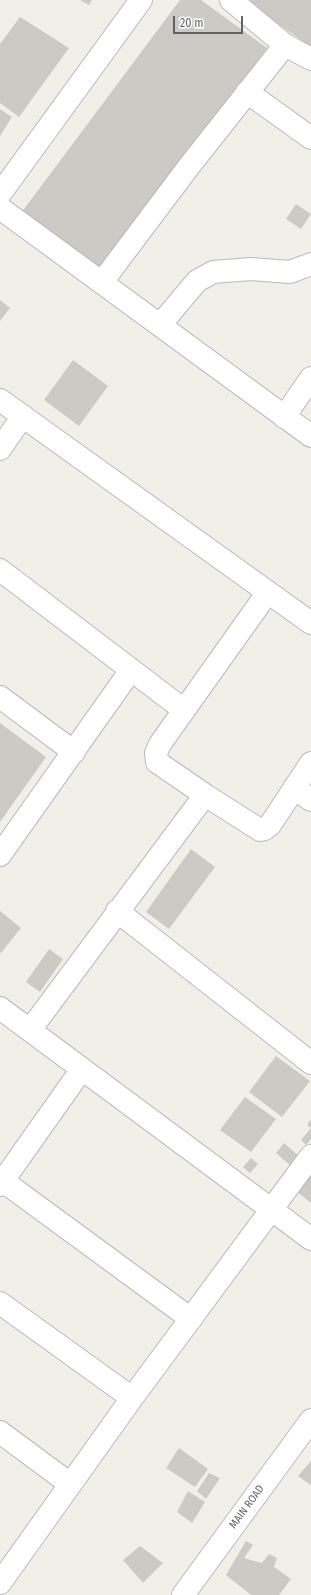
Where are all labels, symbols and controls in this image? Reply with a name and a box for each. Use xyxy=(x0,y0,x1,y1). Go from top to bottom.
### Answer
scale bar xyxy=(175,8,245,34)
text: 20 m xyxy=(180,16,204,30)
street label: MAIN ROAD xyxy=(227,1483,267,1531)

